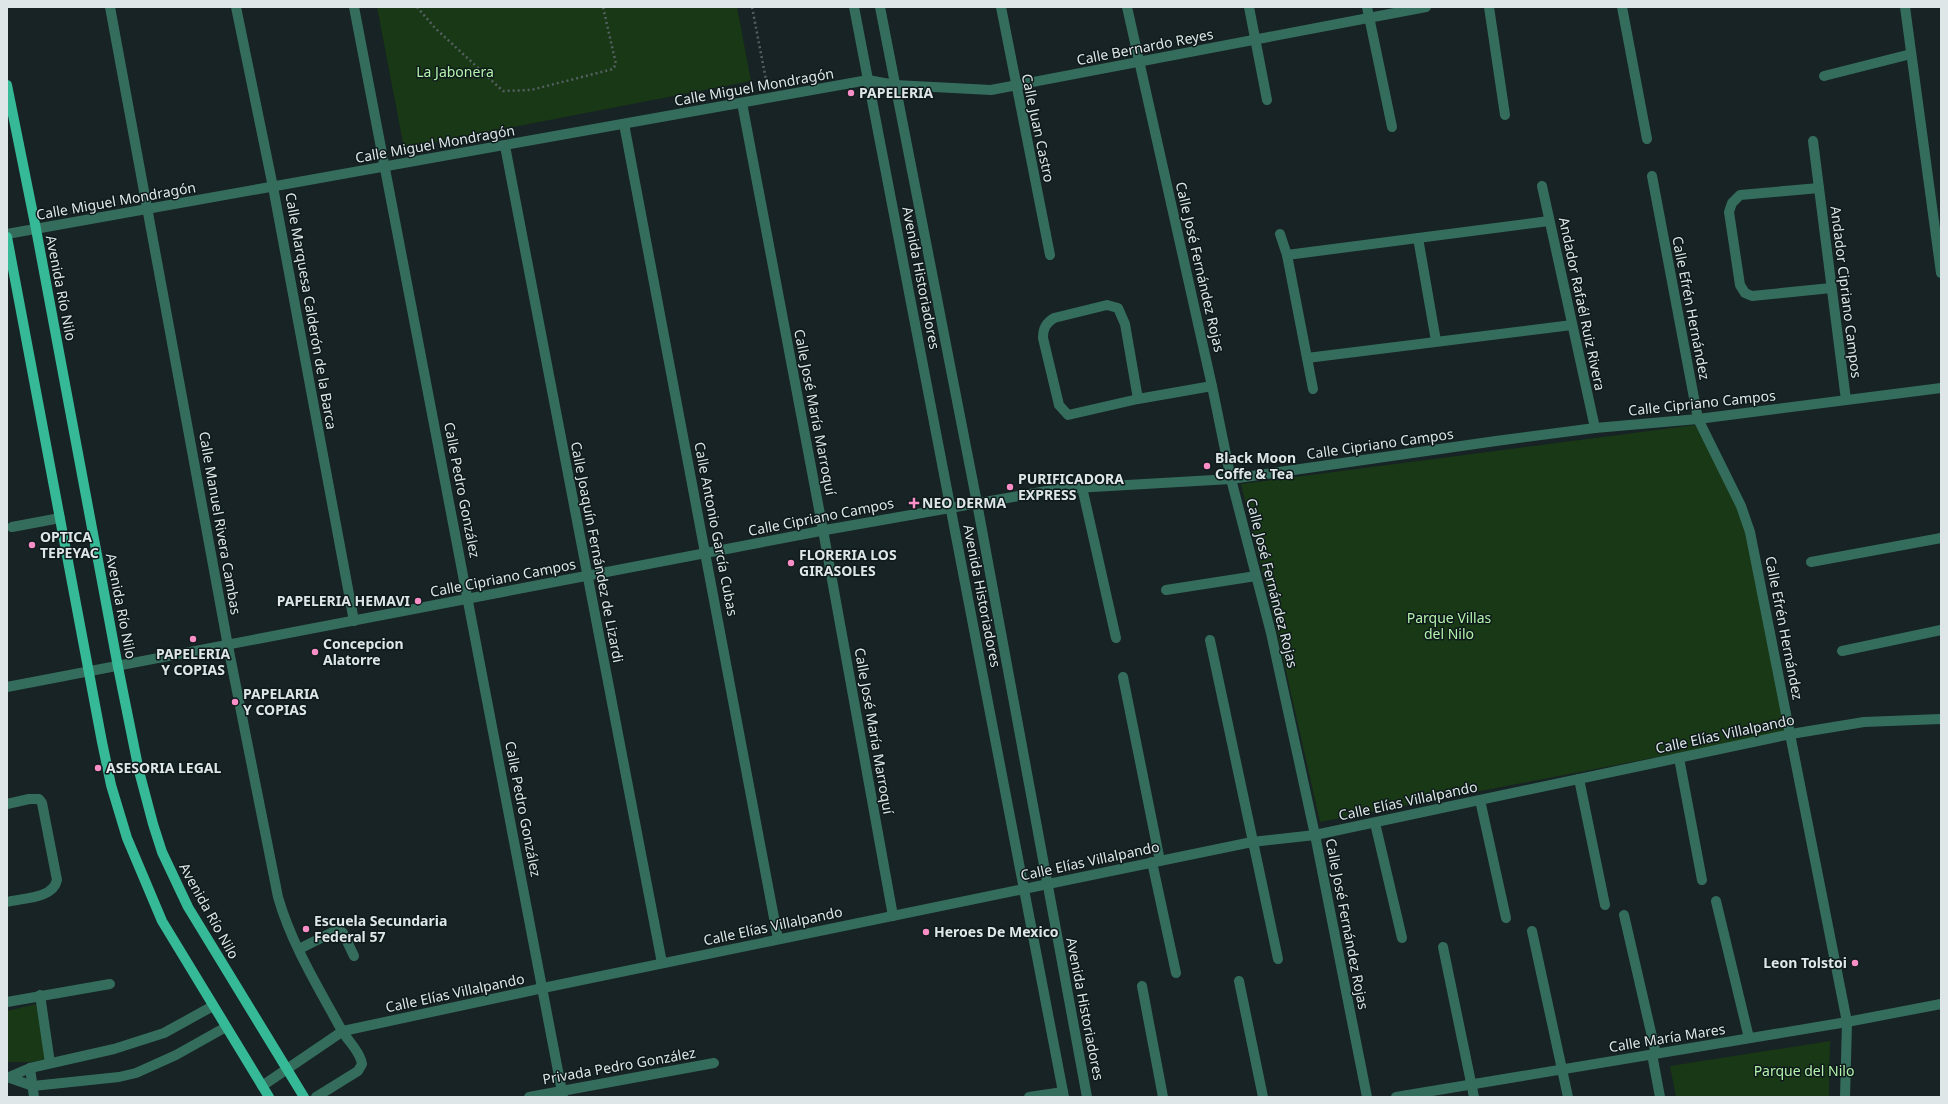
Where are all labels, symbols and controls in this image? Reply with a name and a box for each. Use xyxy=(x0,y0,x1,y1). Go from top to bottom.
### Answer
street label: Calle Bernardo Reyes xyxy=(1075,24,1215,69)
park label: La Jabonera xyxy=(416,62,494,81)
street label: Calle Miguel Mondragón xyxy=(673,63,835,110)
street label: Calle Juan Castro xyxy=(1018,72,1059,184)
place label: PAPELERIA xyxy=(859,83,934,102)
marker: PAPELERIA xyxy=(846,88,856,98)
street label: Calle Miguel Mondragón xyxy=(354,120,516,167)
street label: Calle Miguel Mondragón xyxy=(35,177,197,224)
street label: Calle José Fernández Rojas xyxy=(1172,180,1229,354)
street label: Calle Marquesa Calderón de la Barca xyxy=(281,191,342,431)
street label: Avenida Historiadores xyxy=(898,205,945,351)
street label: Andador Cipriano Campos xyxy=(1827,205,1867,379)
street label: Andador Rafaél Ruiz Rivera xyxy=(1555,215,1610,392)
street label: Avenida Río Nilo xyxy=(42,234,81,342)
street label: Calle Efrén Hernández xyxy=(1668,234,1715,382)
street label: Calle José María Marroquí xyxy=(790,327,841,497)
street label: Calle Cipriano Campos xyxy=(1627,385,1777,420)
street label: Calle Pedro González xyxy=(440,420,485,560)
street label: Calle Cipriano Campos xyxy=(1305,424,1455,463)
street label: Calle Manuel Rivera Cambas xyxy=(195,430,246,616)
street label: Calle Joaquín Fernández de Lizardi xyxy=(567,440,628,664)
street label: Calle Antonio García Cubas xyxy=(690,440,743,618)
place label: Black Moon Coffe & Tea xyxy=(1215,448,1296,483)
marker: Black Moon Coffe & Tea xyxy=(1202,461,1212,471)
place label: PURIFICADORA EXPRESS xyxy=(1018,469,1124,504)
marker: PURIFICADORA EXPRESS xyxy=(1005,482,1015,492)
street label: Calle Cipriano Campos xyxy=(746,493,896,540)
place label: NEO DERMA xyxy=(922,493,1006,512)
street label: Calle José Fernández Rojas xyxy=(1242,496,1303,670)
marker: NEO DERMA xyxy=(909,498,919,508)
street label: Avenida Historiadores xyxy=(959,523,1006,669)
place label: OPTICA TEPEYAC xyxy=(40,527,99,562)
marker: OPTICA TEPEYAC xyxy=(27,540,37,550)
place label: FLORERIA LOS GIRASOLES xyxy=(799,545,897,580)
street label: Avenida Río Nilo xyxy=(102,552,141,660)
street label: Calle Cipriano Campos xyxy=(428,554,578,601)
street label: Calle Efrén Hernández xyxy=(1761,554,1808,702)
marker: FLORERIA LOS GIRASOLES xyxy=(786,558,796,568)
place label: PAPELERIA HEMAVI xyxy=(277,591,410,610)
marker: PAPELERIA HEMAVI xyxy=(413,596,423,606)
park label: Parque Villas del Nilo xyxy=(1407,608,1492,643)
marker: PAPELERIA Y COPIAS xyxy=(188,634,198,644)
place label: Concepcion Alatorre xyxy=(323,634,404,669)
place label: PAPELERIA Y COPIAS xyxy=(156,644,230,679)
street label: Calle José María Marroquí xyxy=(850,646,899,816)
marker: Concepcion Alatorre xyxy=(310,647,320,657)
place label: PAPELARIA Y COPIAS xyxy=(243,684,319,719)
marker: PAPELARIA Y COPIAS xyxy=(230,697,240,707)
street label: Calle Elías Villalpando xyxy=(1654,710,1796,758)
street label: Calle Pedro González xyxy=(501,739,546,879)
place label: ASESORIA LEGAL xyxy=(106,758,221,777)
marker: ASESORIA LEGAL xyxy=(93,763,103,773)
street label: Calle Elías Villalpando xyxy=(1337,777,1479,825)
street label: Calle Elías Villalpando xyxy=(1019,837,1161,885)
street label: Calle José Fernández Rojas xyxy=(1322,837,1373,1011)
street label: Avenida Río Nilo xyxy=(175,859,244,962)
street label: Calle Elías Villalpando xyxy=(702,902,844,950)
place label: Escuela Secundaria Federal 57 xyxy=(314,911,447,946)
place label: Heroes De Mexico xyxy=(934,922,1059,941)
marker: Escuela Secundaria Federal 57 xyxy=(301,924,311,934)
marker: Heroes De Mexico xyxy=(921,927,931,937)
street label: Avenida Historiadores xyxy=(1062,936,1109,1082)
place label: Leon Tolstoi xyxy=(1763,953,1847,972)
marker: Leon Tolstoi xyxy=(1850,958,1860,968)
street label: Calle Elías Villalpando xyxy=(384,969,526,1017)
street label: Calle María Mares xyxy=(1607,1019,1727,1056)
street label: Privada Pedro González xyxy=(541,1043,697,1088)
park label: Parque del Nilo xyxy=(1754,1061,1854,1080)

